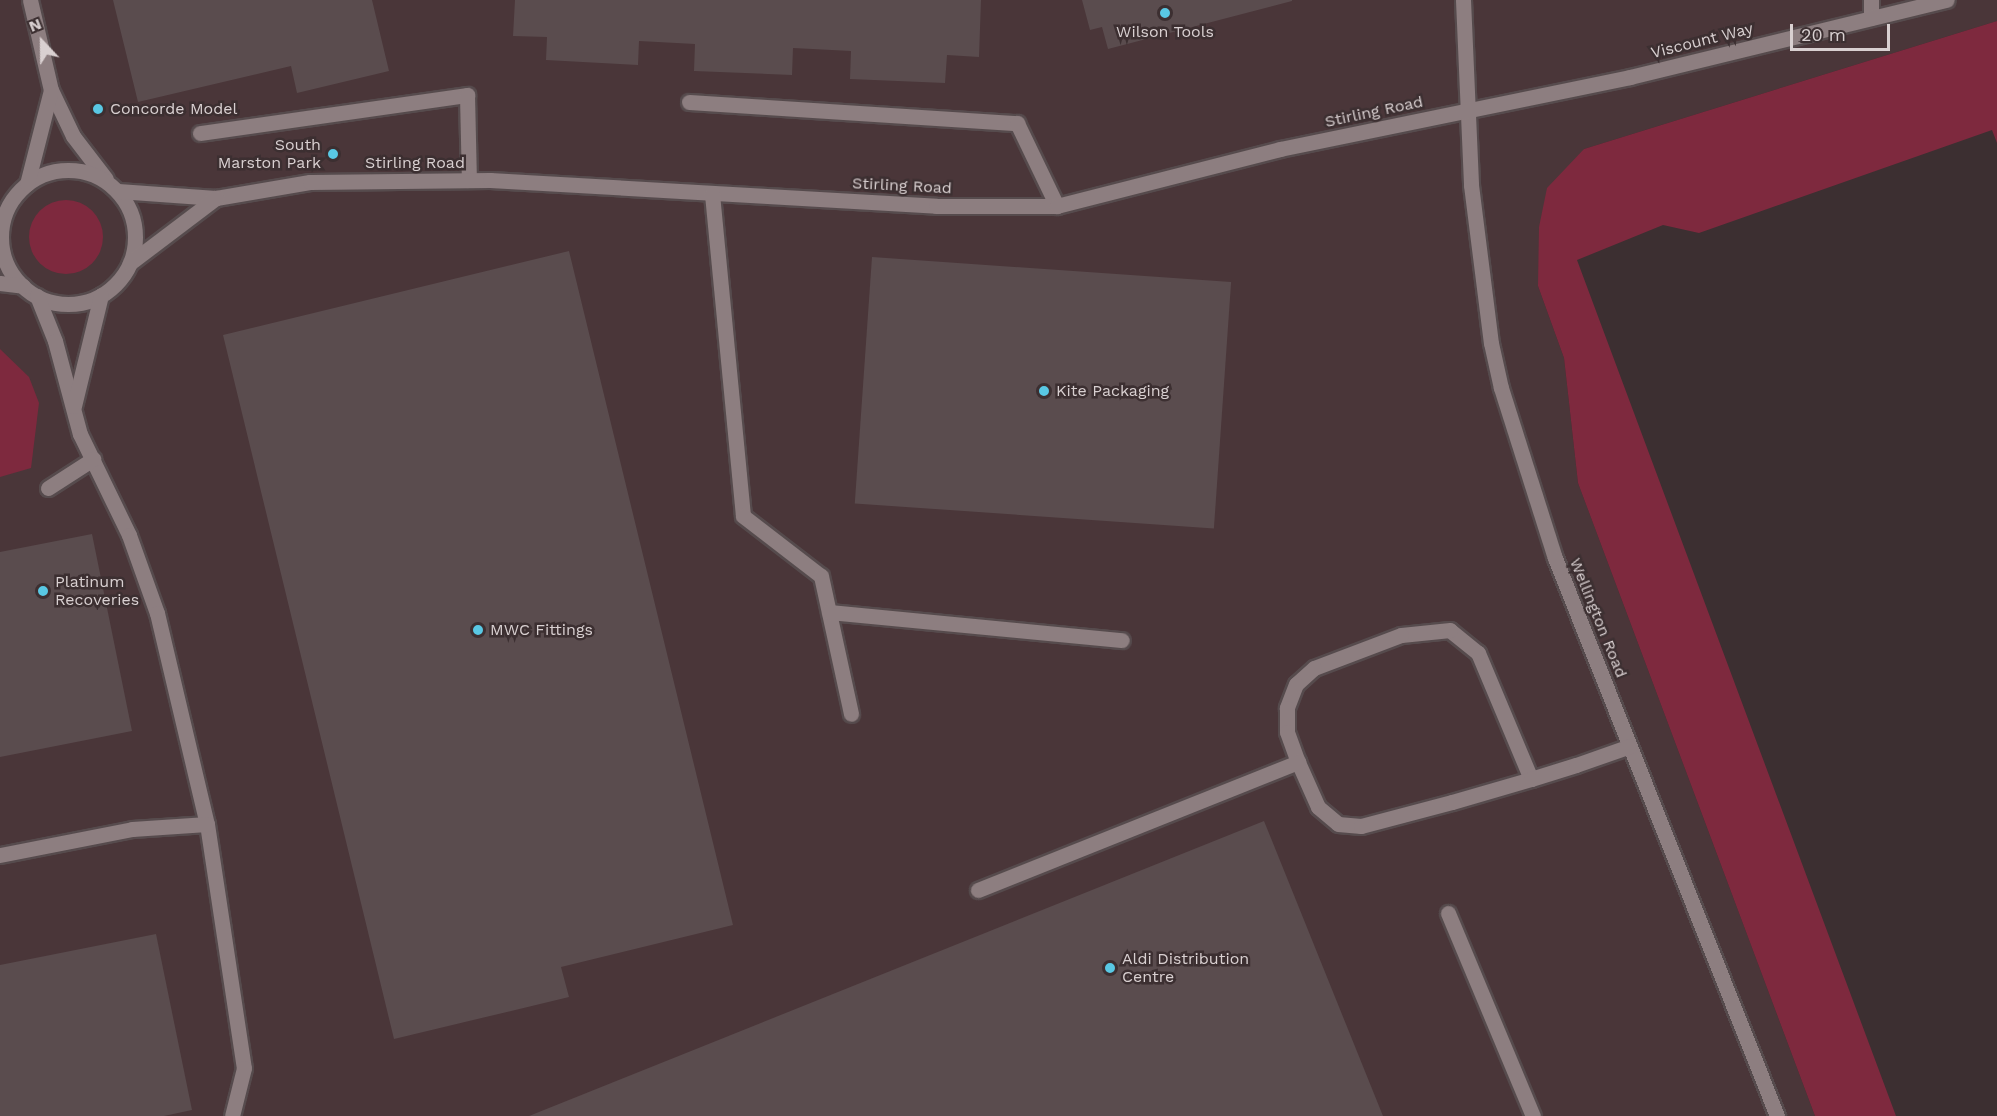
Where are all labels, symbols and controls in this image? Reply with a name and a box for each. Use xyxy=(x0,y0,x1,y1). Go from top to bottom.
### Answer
marker: Wilson Tools xyxy=(1158,6,1172,20)
north arrow xyxy=(12,12,72,72)
scale bar xyxy=(1793,12,1894,50)
text: N xyxy=(26,14,44,36)
street label: Viscount Way xyxy=(1649,19,1755,63)
place label: Wilson Tools xyxy=(1116,22,1214,42)
text: 20 m xyxy=(1801,24,1846,45)
street label: Stirling Road xyxy=(1323,92,1425,132)
place label: Concorde Model xyxy=(110,99,237,119)
marker: Concorde Model xyxy=(91,102,105,116)
place label: South Marston Park xyxy=(218,135,321,173)
marker: South Marston Park xyxy=(326,147,340,161)
street label: Stirling Road xyxy=(365,153,465,173)
street label: Stirling Road xyxy=(852,174,952,198)
place label: Kite Packaging xyxy=(1056,381,1169,401)
marker: Kite Packaging xyxy=(1037,384,1051,398)
street label: Wellington Road xyxy=(1565,555,1631,681)
place label: Platinum Recoveries xyxy=(55,572,139,610)
marker: Platinum Recoveries xyxy=(36,584,50,598)
place label: MWC Fittings xyxy=(490,620,593,640)
marker: MWC Fittings xyxy=(471,623,485,637)
place label: Aldi Distribution Centre xyxy=(1122,949,1249,987)
marker: Aldi Distribution Centre xyxy=(1103,961,1117,975)

